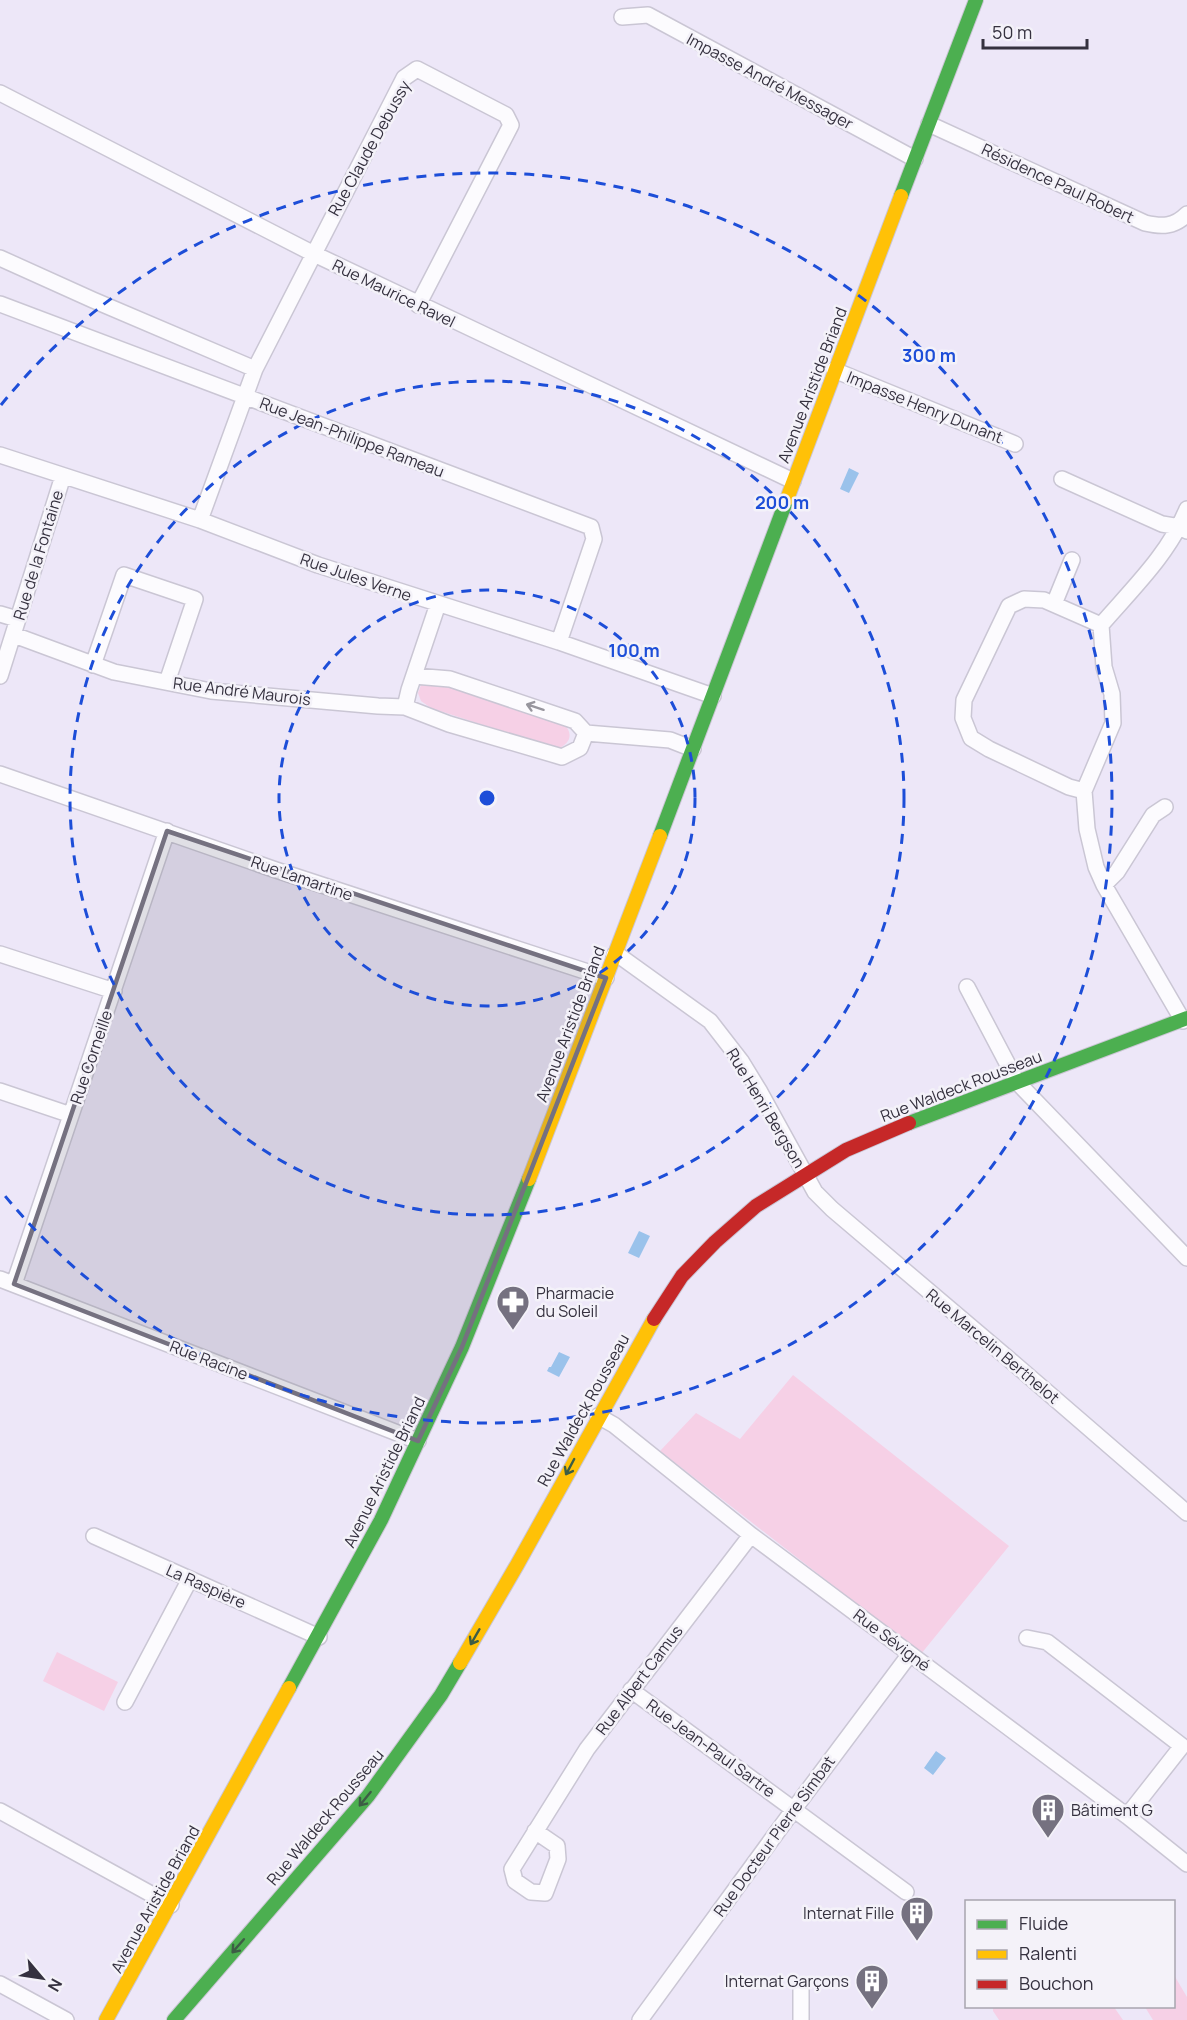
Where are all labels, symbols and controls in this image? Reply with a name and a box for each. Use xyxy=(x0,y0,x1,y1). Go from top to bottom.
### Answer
scale bar xyxy=(983,12,1086,50)
text: 50 m xyxy=(992,20,1032,44)
street label: Impasse André Messager xyxy=(683,28,857,134)
street label: Rue Claude Debussy xyxy=(323,76,416,220)
street label: Résidence Paul Robert xyxy=(978,138,1138,228)
street label: Rue Maurice Ravel xyxy=(329,254,459,332)
street label: Avenue Aristide Briand xyxy=(772,304,852,466)
text: 300 m xyxy=(902,343,956,367)
street label: Impasse Henry Dunant xyxy=(844,366,1006,448)
street label: Rue Jean-Philippe Rameau xyxy=(257,392,447,482)
street label: Rue de la Fontaine xyxy=(8,487,68,623)
text: 200 m xyxy=(755,490,809,514)
street label: Rue Jules Verne xyxy=(297,548,415,606)
text: 100 m xyxy=(608,638,660,662)
street label: Rue André Maurois xyxy=(172,672,312,710)
one-way arrow xyxy=(526,701,545,712)
centre of rings xyxy=(477,788,497,808)
street label: Rue Lamartine xyxy=(248,850,356,906)
street label: Avenue Aristide Briand xyxy=(530,943,610,1105)
street label: Rue Corneille xyxy=(65,1007,117,1107)
street label: Rue Henri Bergson xyxy=(722,1044,810,1172)
street label: Rue Waldeck Rousseau xyxy=(877,1045,1045,1127)
place label: Pharmacie du Soleil xyxy=(536,1282,614,1322)
pharmacy icon: Pharmacie du Soleil xyxy=(495,1284,531,1331)
street label: Rue Marcelin Berthelot xyxy=(922,1284,1064,1408)
street label: Rue Waldeck Rousseau xyxy=(532,1330,634,1490)
street label: Rue Racine xyxy=(167,1335,251,1385)
street label: Avenue Aristide Briand xyxy=(338,1393,430,1551)
one-way arrow xyxy=(564,1458,575,1476)
street label: La Raspière xyxy=(163,1559,249,1613)
street label: Rue Sévigné xyxy=(849,1604,935,1676)
street label: Rue Albert Camus xyxy=(590,1621,688,1739)
one-way arrow xyxy=(468,1629,480,1646)
street label: Rue Jean-Paul Sartre xyxy=(642,1694,780,1802)
street label: Rue Waldeck Rousseau xyxy=(262,1744,388,1890)
street label: Rue Docteur Pierre Simbat xyxy=(708,1751,840,1921)
one-way arrow xyxy=(359,1790,372,1806)
building icon: Bâtiment G xyxy=(1030,1792,1066,1839)
place label: Bâtiment G xyxy=(1071,1799,1153,1821)
street label: Avenue Aristide Briand xyxy=(105,1821,205,1977)
building icon: Internat Fille xyxy=(899,1895,935,1942)
legend xyxy=(965,1900,1175,2008)
place label: Internat Fille xyxy=(803,1902,894,1924)
text: Fluide xyxy=(1019,1911,1068,1935)
one-way arrow xyxy=(231,1938,245,1953)
text: Ralenti xyxy=(1019,1941,1077,1965)
north arrow xyxy=(12,1948,72,2008)
building icon: Internat Garçons xyxy=(854,1963,890,2010)
place label: Internat Garçons xyxy=(725,1970,849,1992)
text: Bouchon xyxy=(1019,1971,1093,1995)
text: N xyxy=(43,1975,68,1996)

